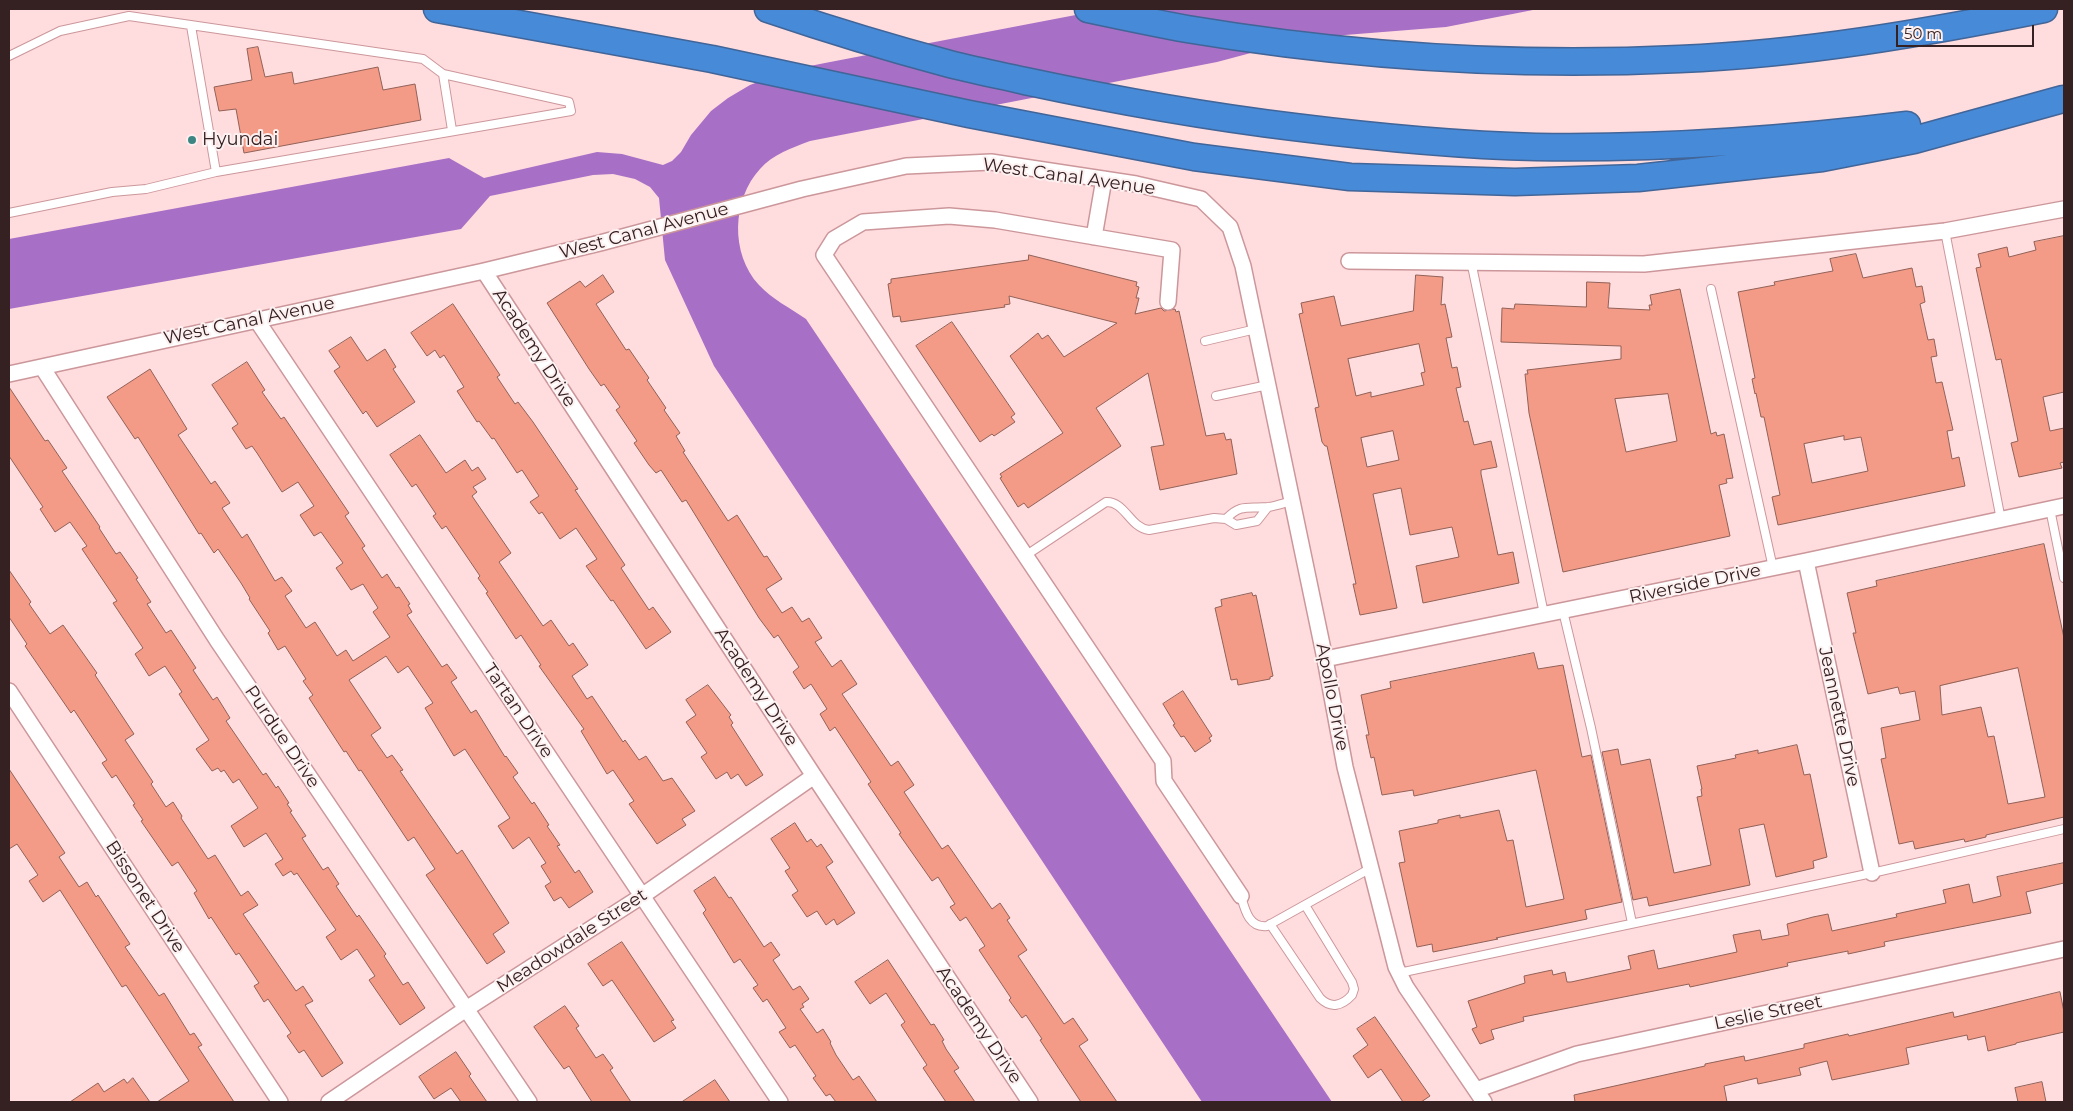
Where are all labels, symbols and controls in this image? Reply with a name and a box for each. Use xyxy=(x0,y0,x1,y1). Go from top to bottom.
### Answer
scale bar xyxy=(1898,15,2036,47)
text: 50 m xyxy=(1904,24,1942,43)
place label: Hyundai xyxy=(202,129,278,151)
marker: Hyundai xyxy=(186,134,198,146)
street label: West Canal Avenue xyxy=(981,154,1157,200)
street label: West Canal Avenue xyxy=(557,198,731,264)
street label: Academy Drive xyxy=(488,285,580,411)
street label: West Canal Avenue xyxy=(162,292,336,350)
street label: Riverside Drive xyxy=(1627,560,1763,608)
street label: Academy Drive xyxy=(710,624,802,750)
street label: Apollo Drive xyxy=(1311,641,1353,753)
street label: Jeannette Drive xyxy=(1814,645,1864,789)
street label: Tartan Drive xyxy=(478,660,558,762)
street label: Purdue Drive xyxy=(240,682,324,792)
street label: Bissonet Drive xyxy=(101,837,189,957)
street label: Meadowdale Street xyxy=(493,884,651,998)
street label: Academy Drive xyxy=(932,962,1026,1088)
street label: Leslie Street xyxy=(1712,991,1824,1035)

